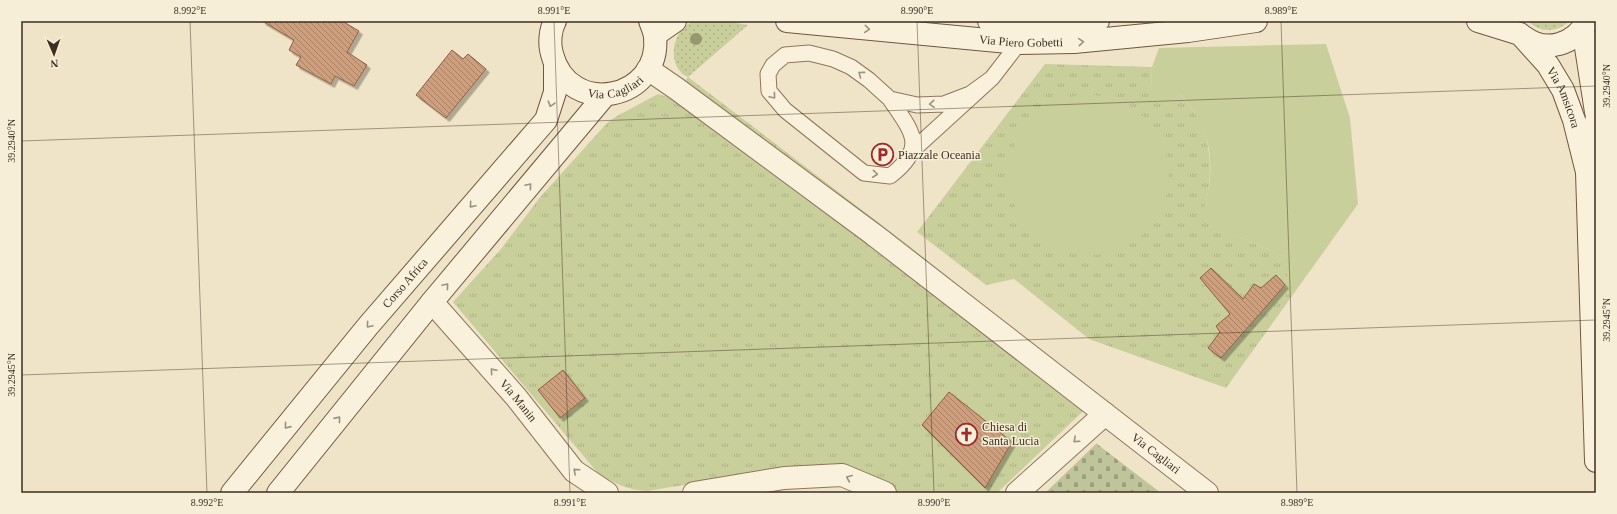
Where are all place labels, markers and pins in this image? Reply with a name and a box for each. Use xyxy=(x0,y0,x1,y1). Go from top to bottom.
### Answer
parking icon: Piazzale Oceania xyxy=(870,142,896,168)
place label: Piazzale Oceania xyxy=(898,148,981,162)
place label: Chiesa di Santa Lucia xyxy=(982,420,1040,448)
church icon: Chiesa di Santa Lucia xyxy=(953,421,979,447)

